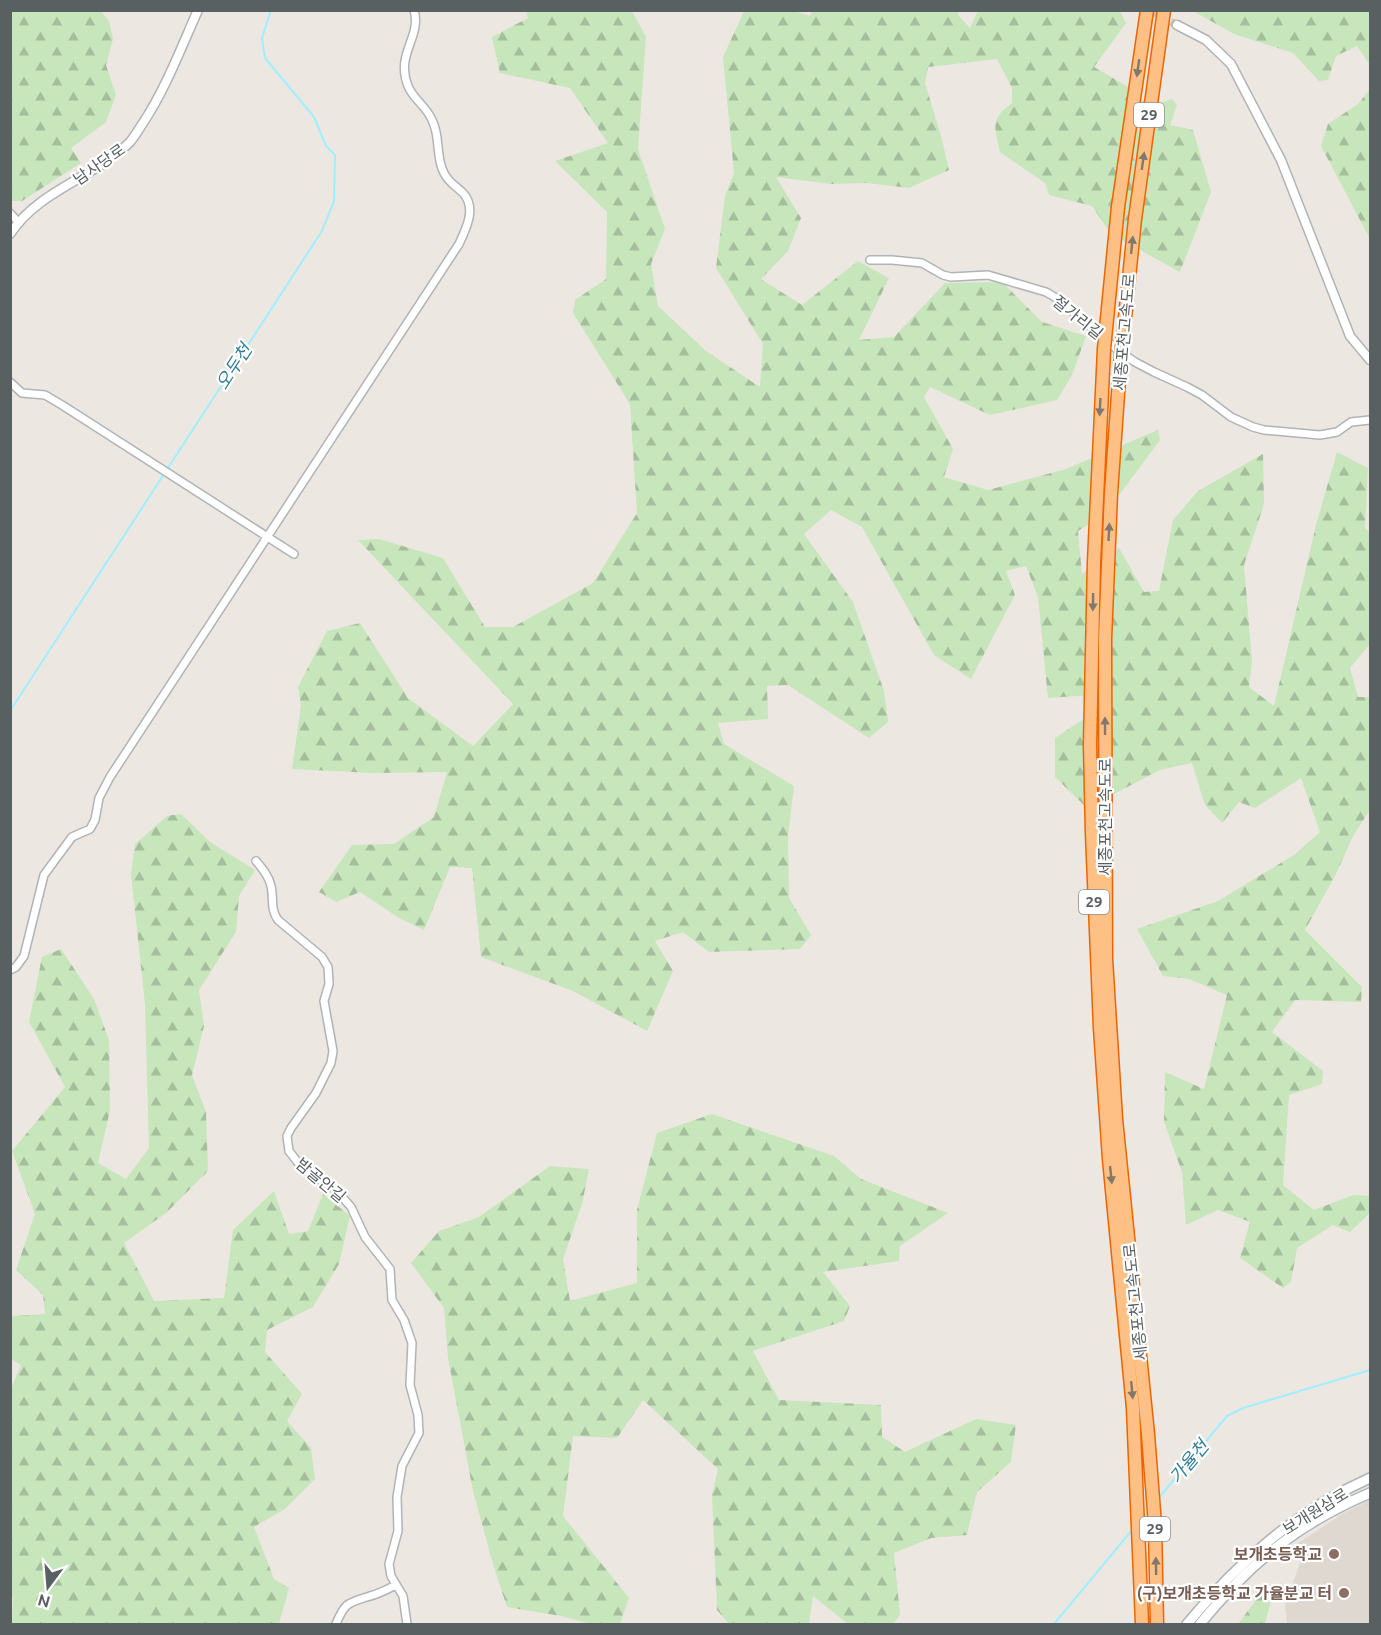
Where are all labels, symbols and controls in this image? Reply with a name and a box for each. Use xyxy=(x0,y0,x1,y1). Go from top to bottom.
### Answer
one-way arrow xyxy=(1133,59,1142,78)
road number: 29 xyxy=(1134,103,1164,127)
street label: 남사당로 xyxy=(70,140,129,188)
one-way arrow xyxy=(1138,151,1147,170)
one-way arrow xyxy=(1127,235,1137,254)
street label: 세종포천고속도로 xyxy=(1110,272,1138,391)
street label: 절가리길 xyxy=(1049,291,1107,343)
water label: 오두천 xyxy=(211,338,256,393)
one-way arrow xyxy=(1096,398,1105,417)
one-way arrow xyxy=(1104,522,1114,541)
one-way arrow xyxy=(1088,593,1097,612)
one-way arrow xyxy=(1100,717,1110,736)
street label: 세종포천고속도로 xyxy=(1096,758,1114,876)
road number: 29 xyxy=(1079,890,1109,914)
street label: 밤골안길 xyxy=(293,1154,349,1206)
one-way arrow xyxy=(1106,1165,1116,1184)
street label: 세종포천고속도로 xyxy=(1120,1242,1150,1362)
one-way arrow xyxy=(1127,1380,1137,1399)
water label: 가율천 xyxy=(1165,1434,1213,1487)
street label: 보개원삼로 xyxy=(1279,1484,1351,1538)
road number: 29 xyxy=(1140,1517,1170,1541)
place label: 보개초등학교 xyxy=(1234,1545,1322,1563)
marker: 보개초등학교 xyxy=(1327,1547,1341,1561)
north arrow xyxy=(18,1557,78,1617)
one-way arrow xyxy=(1151,1557,1161,1576)
place label: (구)보개초등학교 가율분교 터 xyxy=(1137,1584,1332,1603)
marker: (구)보개초등학교 가율분교 터 xyxy=(1337,1586,1351,1600)
text: N xyxy=(36,1591,52,1612)

